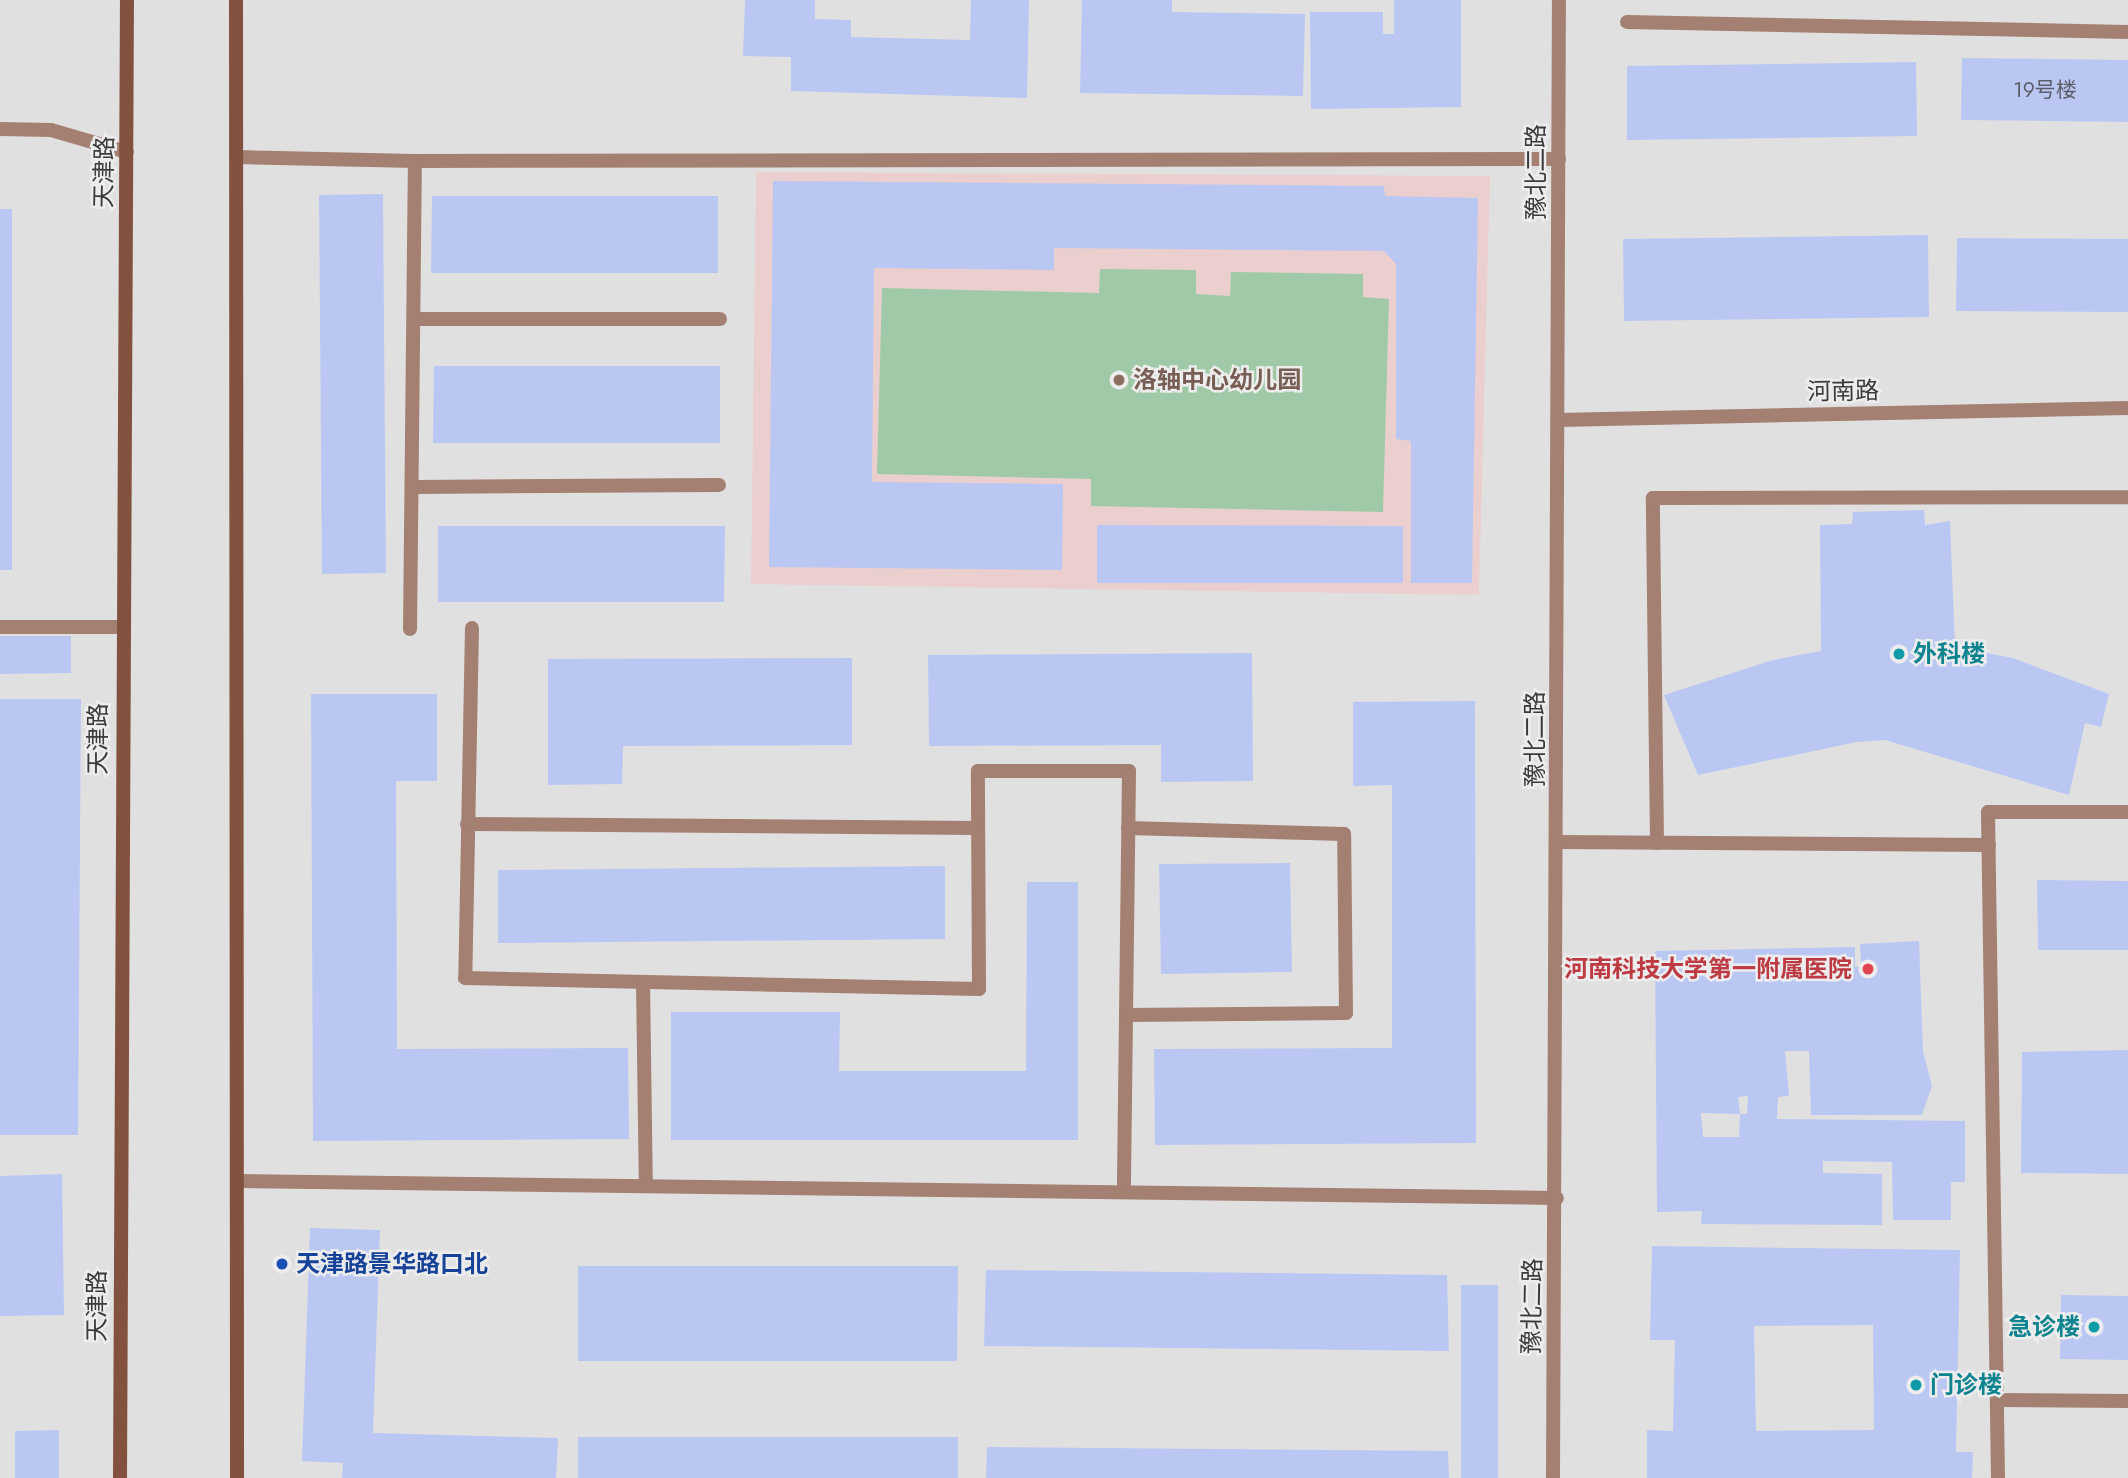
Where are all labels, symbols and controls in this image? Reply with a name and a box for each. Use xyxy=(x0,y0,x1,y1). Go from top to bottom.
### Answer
house number: 19号楼 xyxy=(2013,77,2077,103)
street label: 豫北二路 xyxy=(1522,124,1550,220)
street label: 天津路 xyxy=(89,136,119,208)
place label: 洛轴中心幼儿园 xyxy=(1133,366,1301,394)
marker: 洛轴中心幼儿园 xyxy=(1111,372,1127,388)
street label: 河南路 xyxy=(1807,376,1879,406)
place label: 外科楼 xyxy=(1913,640,1985,668)
marker: 外科楼 xyxy=(1891,646,1907,662)
street label: 豫北二路 xyxy=(1521,691,1549,787)
street label: 天津路 xyxy=(84,703,112,775)
place label: 河南科技大学第一附属医院 xyxy=(1564,955,1852,983)
marker: 河南科技大学第一附属医院 xyxy=(1858,959,1878,979)
place label: 天津路景华路口北 xyxy=(296,1250,488,1278)
marker: 天津路景华路口北 xyxy=(274,1256,290,1272)
street label: 豫北二路 xyxy=(1517,1258,1547,1354)
street label: 天津路 xyxy=(83,1270,111,1342)
place label: 急诊楼 xyxy=(2008,1313,2080,1341)
marker: 急诊楼 xyxy=(2086,1319,2102,1335)
place label: 门诊楼 xyxy=(1930,1371,2002,1399)
marker: 门诊楼 xyxy=(1908,1377,1924,1393)

